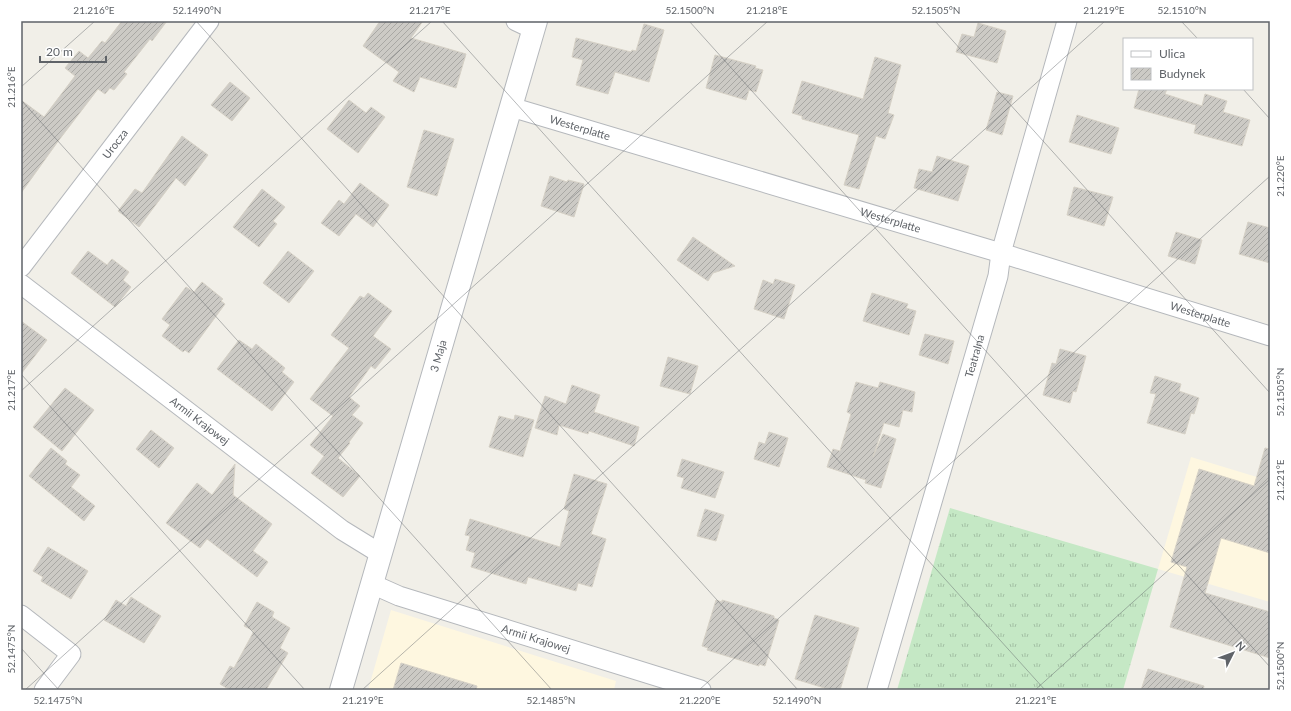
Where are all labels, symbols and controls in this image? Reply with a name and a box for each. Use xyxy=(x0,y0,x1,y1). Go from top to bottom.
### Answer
text: 21.216°E xyxy=(73,4,115,16)
text: 52.1490°N xyxy=(173,4,221,16)
text: 21.217°E xyxy=(409,4,451,16)
text: 52.1500°N xyxy=(666,4,714,16)
text: 21.218°E xyxy=(746,4,788,16)
text: 52.1505°N xyxy=(912,4,960,16)
text: 21.219°E xyxy=(1083,4,1125,16)
text: 52.1510°N xyxy=(1158,4,1206,16)
scale bar xyxy=(40,38,106,64)
legend xyxy=(1123,38,1253,90)
text: 20 m xyxy=(46,44,73,59)
text: Ulica xyxy=(1159,46,1185,61)
text: 21.216°E xyxy=(5,66,17,108)
text: Budynek xyxy=(1159,66,1206,81)
street label: Westerplatte xyxy=(548,112,612,142)
street label: Urocza xyxy=(99,126,130,161)
text: 21.220°E xyxy=(1274,155,1286,197)
street label: Westerplatte xyxy=(859,204,923,235)
street label: Westerplatte xyxy=(1169,299,1233,330)
street label: Teatralna xyxy=(962,333,987,379)
street label: 3 Maja xyxy=(427,338,449,373)
text: 52.1505°N xyxy=(1274,368,1286,416)
text: 21.217°E xyxy=(5,369,17,411)
street label: Armii Krajowej xyxy=(168,394,232,447)
text: 21.221°E xyxy=(1274,459,1286,501)
street label: Armii Krajowej xyxy=(500,621,572,655)
text: 52.1475°N xyxy=(5,625,17,673)
north arrow xyxy=(1213,633,1253,673)
text: N xyxy=(1233,638,1248,653)
text: 52.1500°N xyxy=(1274,642,1286,690)
text: 52.1475°N xyxy=(34,694,82,706)
text: 21.219°E xyxy=(342,694,384,706)
text: 52.1485°N xyxy=(527,694,575,706)
text: 21.220°E xyxy=(679,694,721,706)
text: 52.1490°N xyxy=(773,694,821,706)
text: 21.221°E xyxy=(1015,694,1057,706)

